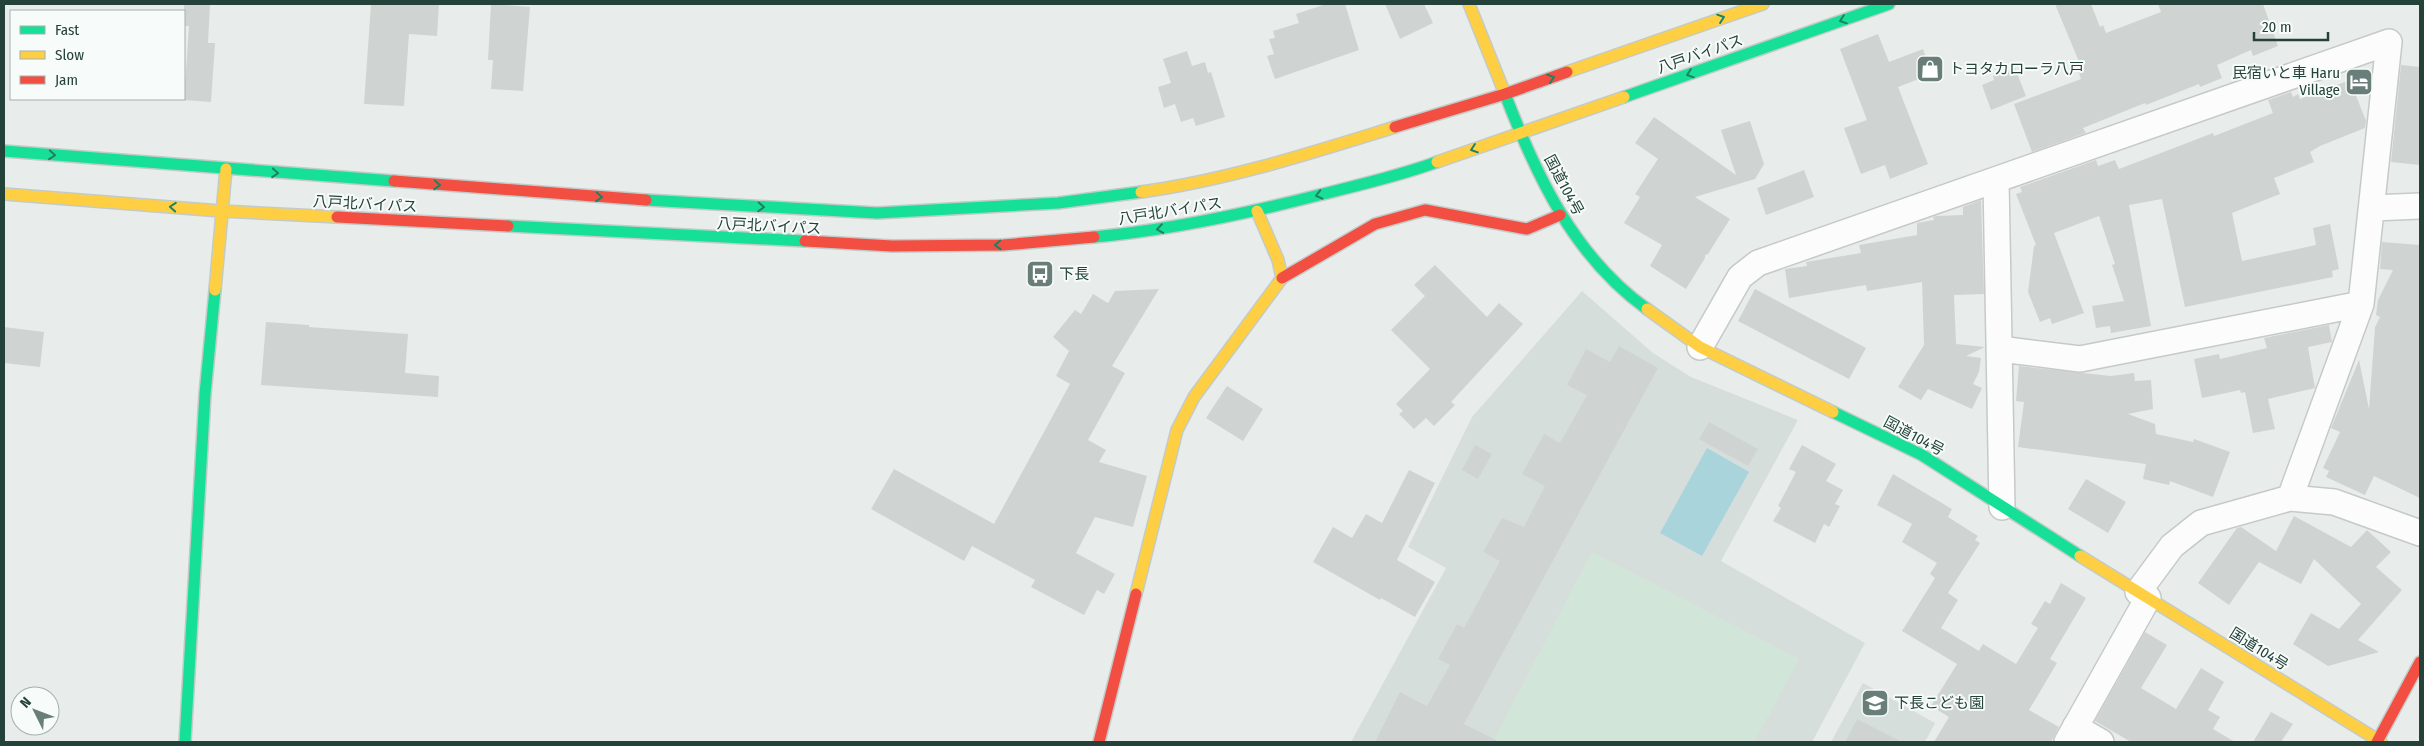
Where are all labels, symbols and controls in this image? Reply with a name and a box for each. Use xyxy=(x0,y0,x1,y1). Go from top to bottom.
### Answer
legend xyxy=(10,10,185,100)
scale bar xyxy=(2254,10,2328,42)
one-way arrow xyxy=(1716,14,1724,24)
one-way arrow xyxy=(1839,14,1848,24)
text: 20 m xyxy=(2262,18,2292,36)
text: Fast xyxy=(55,21,79,39)
street label: 八戸バイパス xyxy=(1655,31,1745,77)
text: Slow xyxy=(55,46,84,64)
shop icon: トヨタカローラ八戸 xyxy=(1915,54,1945,84)
place label: トヨタカローラ八戸 xyxy=(1949,60,2084,78)
place label: 民宿いと車 Haru Village xyxy=(2232,64,2340,99)
hotel icon: 民宿いと車 Haru Village xyxy=(2344,67,2374,97)
one-way arrow xyxy=(1686,68,1694,78)
text: Jam xyxy=(55,71,78,89)
one-way arrow xyxy=(1546,74,1555,84)
one-way arrow xyxy=(1471,143,1479,153)
one-way arrow xyxy=(49,149,57,160)
street label: 国道104号 xyxy=(1541,152,1587,218)
one-way arrow xyxy=(271,167,279,178)
one-way arrow xyxy=(433,179,441,190)
one-way arrow xyxy=(1314,189,1323,200)
one-way arrow xyxy=(595,191,603,202)
street label: 八戸北バイパス xyxy=(312,192,418,216)
street label: 八戸北バイパス xyxy=(1117,194,1223,228)
one-way arrow xyxy=(169,202,177,213)
one-way arrow xyxy=(758,202,766,213)
street label: 八戸北バイパス xyxy=(716,214,822,238)
one-way arrow xyxy=(1155,223,1164,233)
one-way arrow xyxy=(994,240,1002,250)
bus stop icon: 下長 xyxy=(1025,259,1055,289)
place label: 下長 xyxy=(1059,265,1089,283)
street label: 国道104号 xyxy=(1881,413,1947,459)
street label: 国道104号 xyxy=(2226,624,2292,674)
north arrow xyxy=(10,686,60,736)
school or university icon: 下長こども園 xyxy=(1860,688,1890,718)
text: N xyxy=(17,694,35,711)
place label: 下長こども園 xyxy=(1894,694,1984,712)

